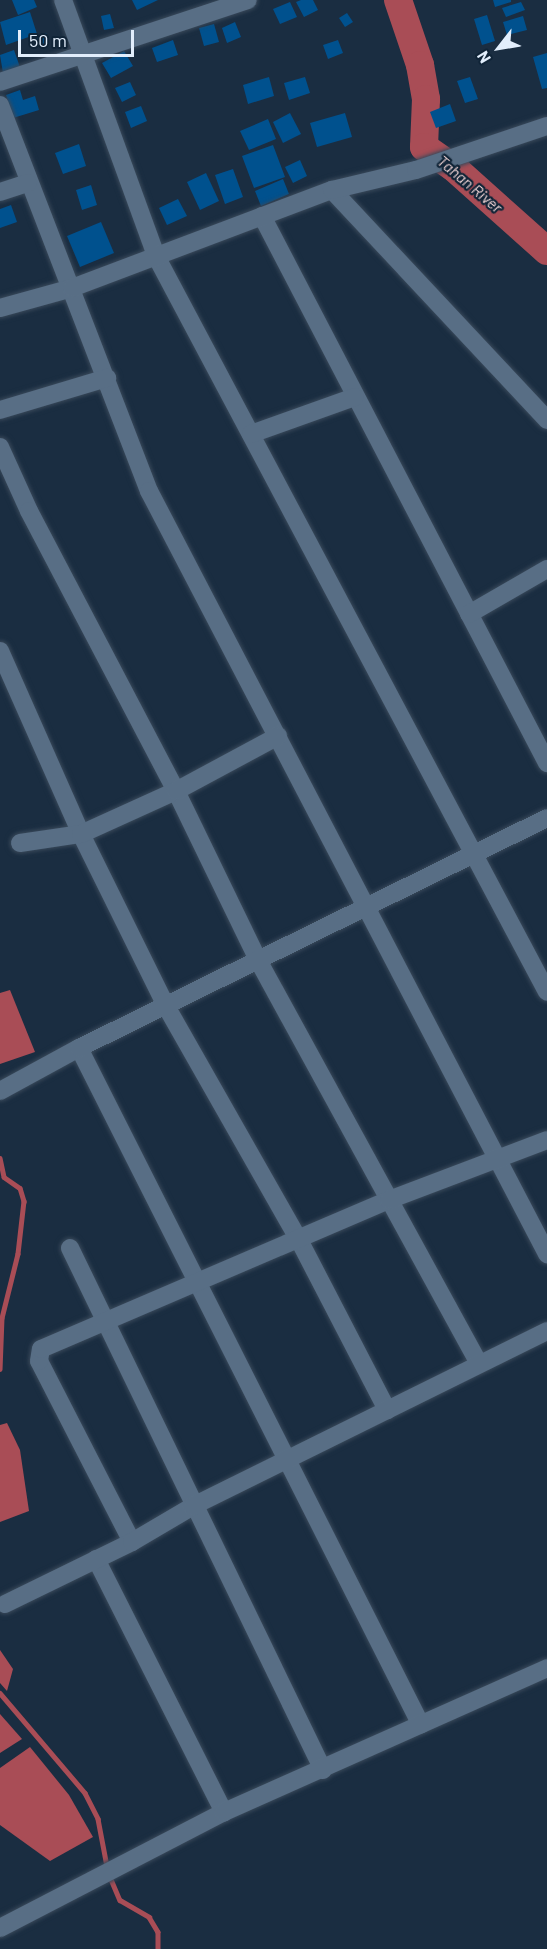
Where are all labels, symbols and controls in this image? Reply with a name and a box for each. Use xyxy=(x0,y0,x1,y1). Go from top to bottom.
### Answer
scale bar xyxy=(21,18,136,56)
north arrow xyxy=(469,18,529,78)
text: 50 m xyxy=(29,29,67,51)
text: N xyxy=(472,48,494,67)
water label: Tahan River xyxy=(433,151,507,217)

